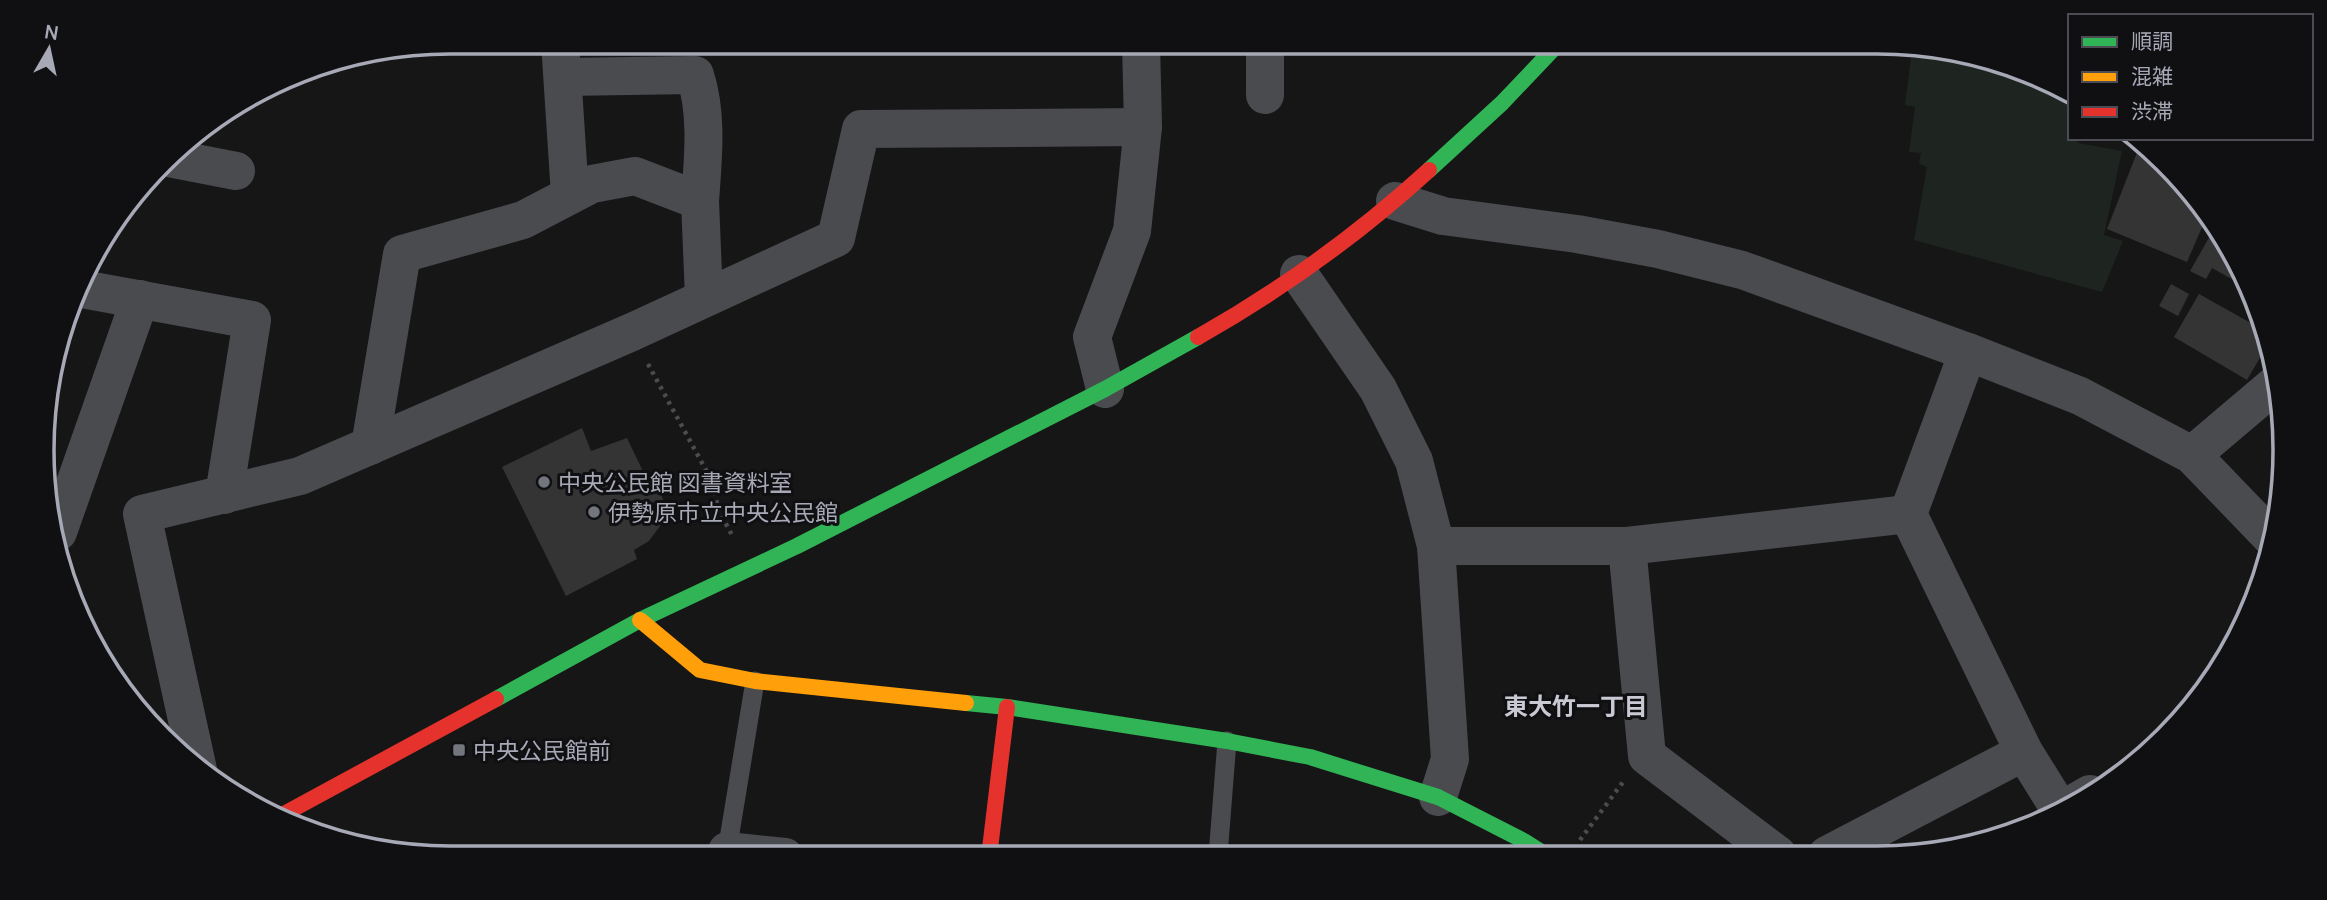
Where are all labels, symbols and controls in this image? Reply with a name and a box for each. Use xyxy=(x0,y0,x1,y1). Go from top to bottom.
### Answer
north arrow xyxy=(14,14,84,84)
legend xyxy=(2068,14,2313,140)
text: N xyxy=(43,18,60,46)
text: 順調 xyxy=(2131,27,2173,55)
text: 混雑 xyxy=(2131,62,2173,90)
text: 渋滞 xyxy=(2131,97,2173,125)
place label: 中央公民館 図書資料室 xyxy=(558,466,793,498)
marker: 中央公民館 図書資料室 xyxy=(536,474,552,490)
place label: 伊勢原市立中央公民館 xyxy=(608,496,838,528)
marker: 伊勢原市立中央公民館 xyxy=(586,504,602,520)
district label: 東大竹一丁目 xyxy=(1504,689,1648,722)
place label: 中央公民館前 xyxy=(473,734,611,766)
marker: 中央公民館前 xyxy=(451,742,467,758)

